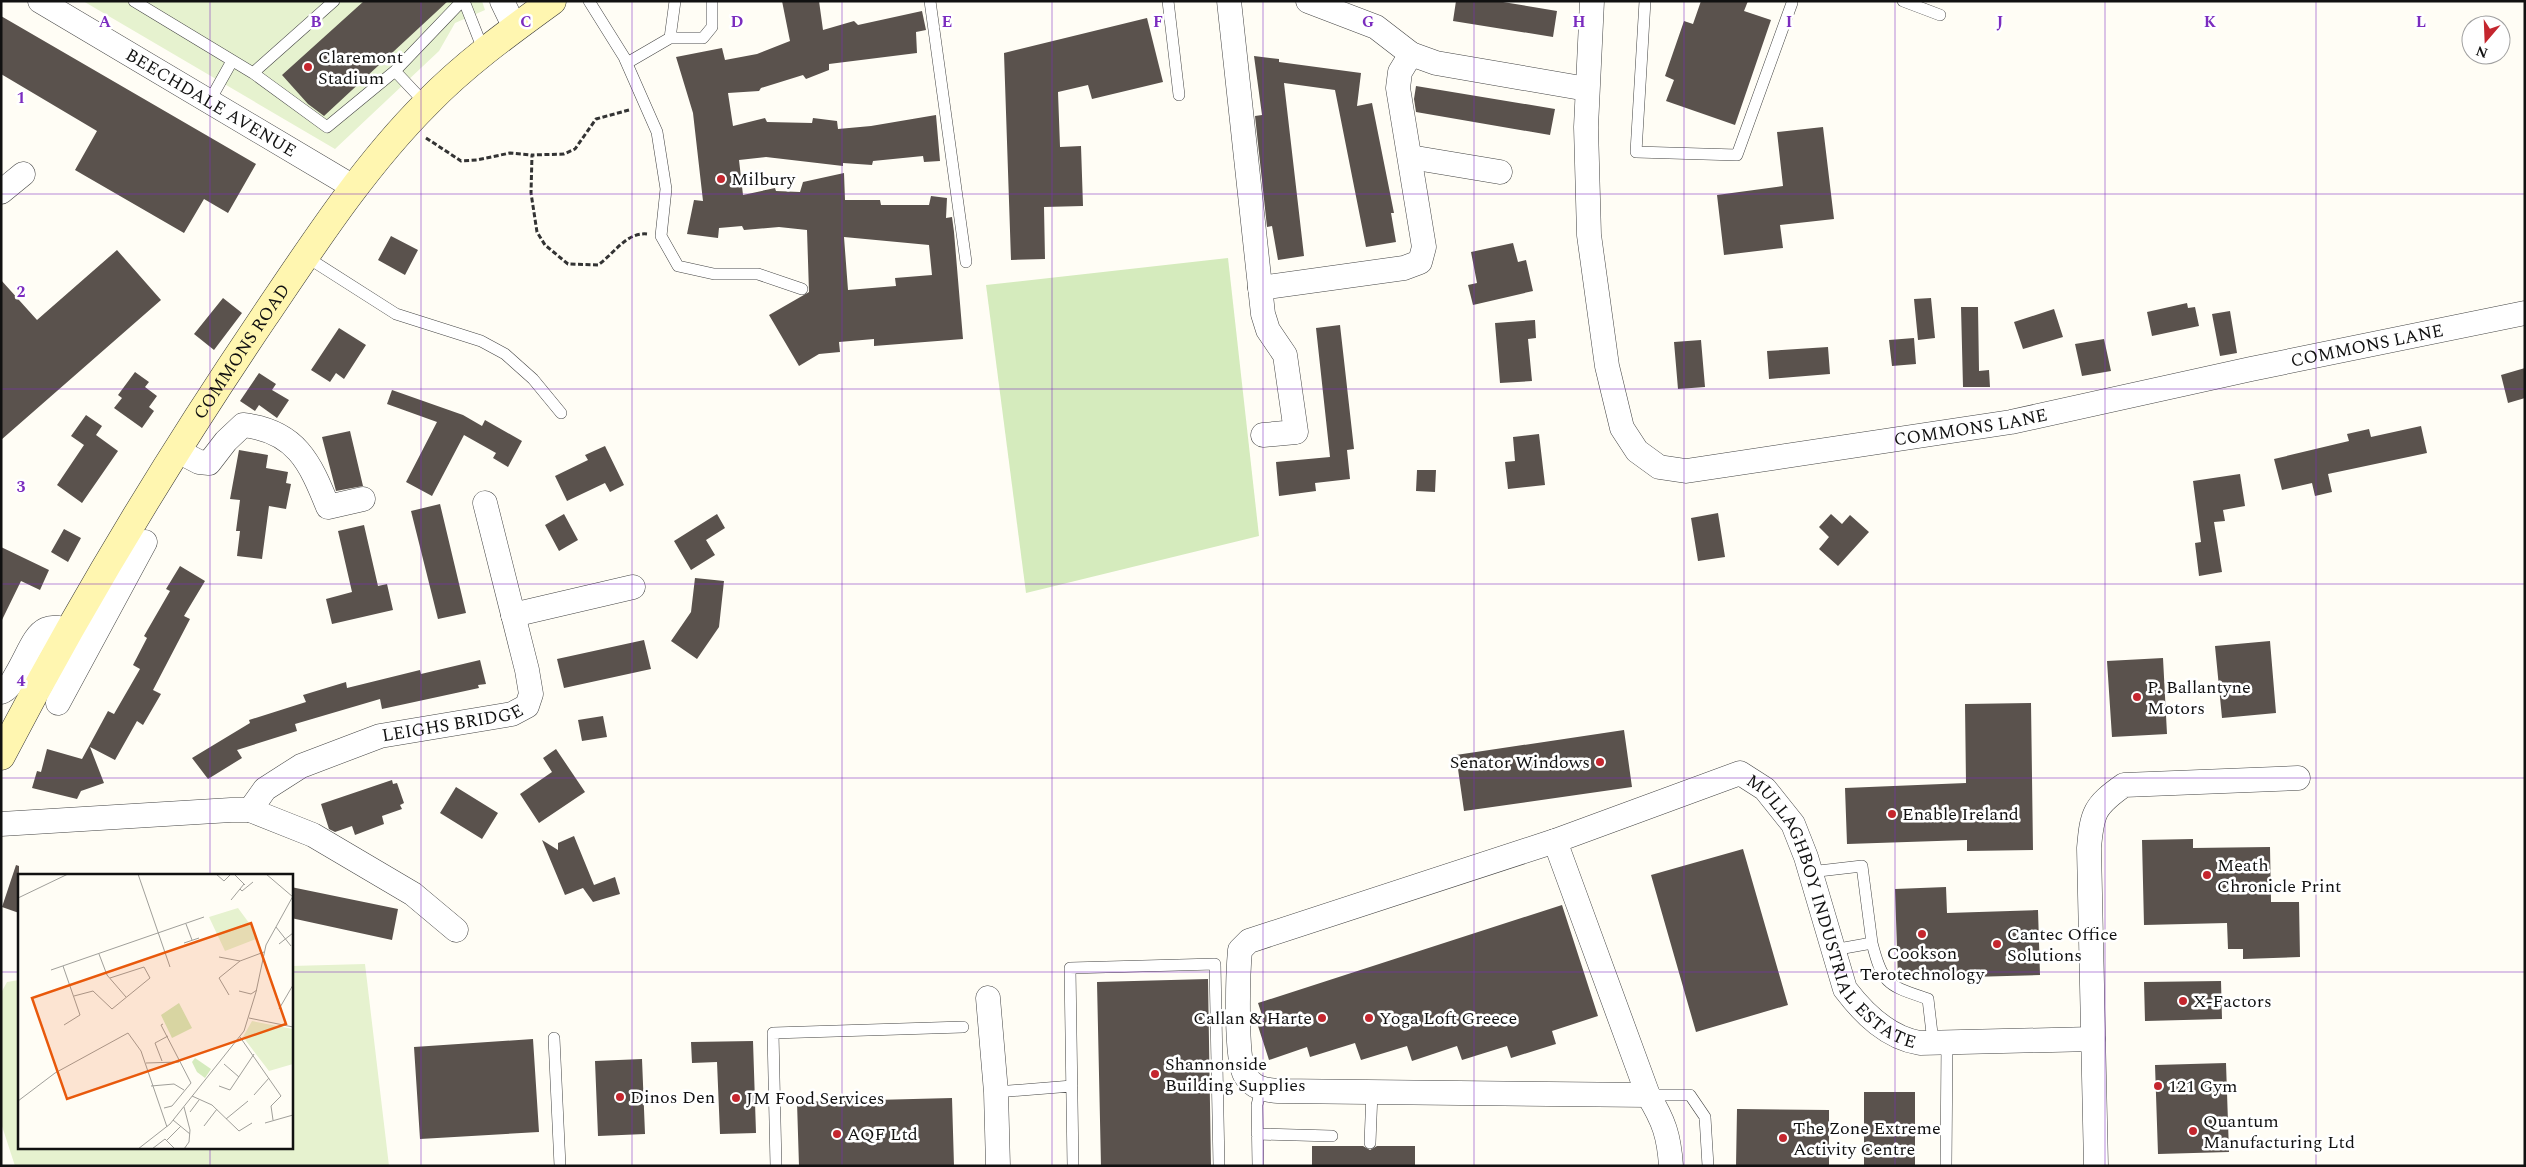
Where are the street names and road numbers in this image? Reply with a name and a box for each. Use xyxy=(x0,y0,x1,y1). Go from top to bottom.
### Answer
street label: BEECHDALE AVENUE xyxy=(120,42,302,164)
street label: COMMONS ROAD xyxy=(187,278,297,425)
street label: COMMONS LANE xyxy=(2288,317,2446,375)
street label: COMMONS LANE xyxy=(1892,401,2050,454)
street label: LEIGHS BRIDGE xyxy=(380,697,528,749)
street label: MULLAGHBOY INDUSTRIAL ESTATE xyxy=(1741,767,1919,1056)

